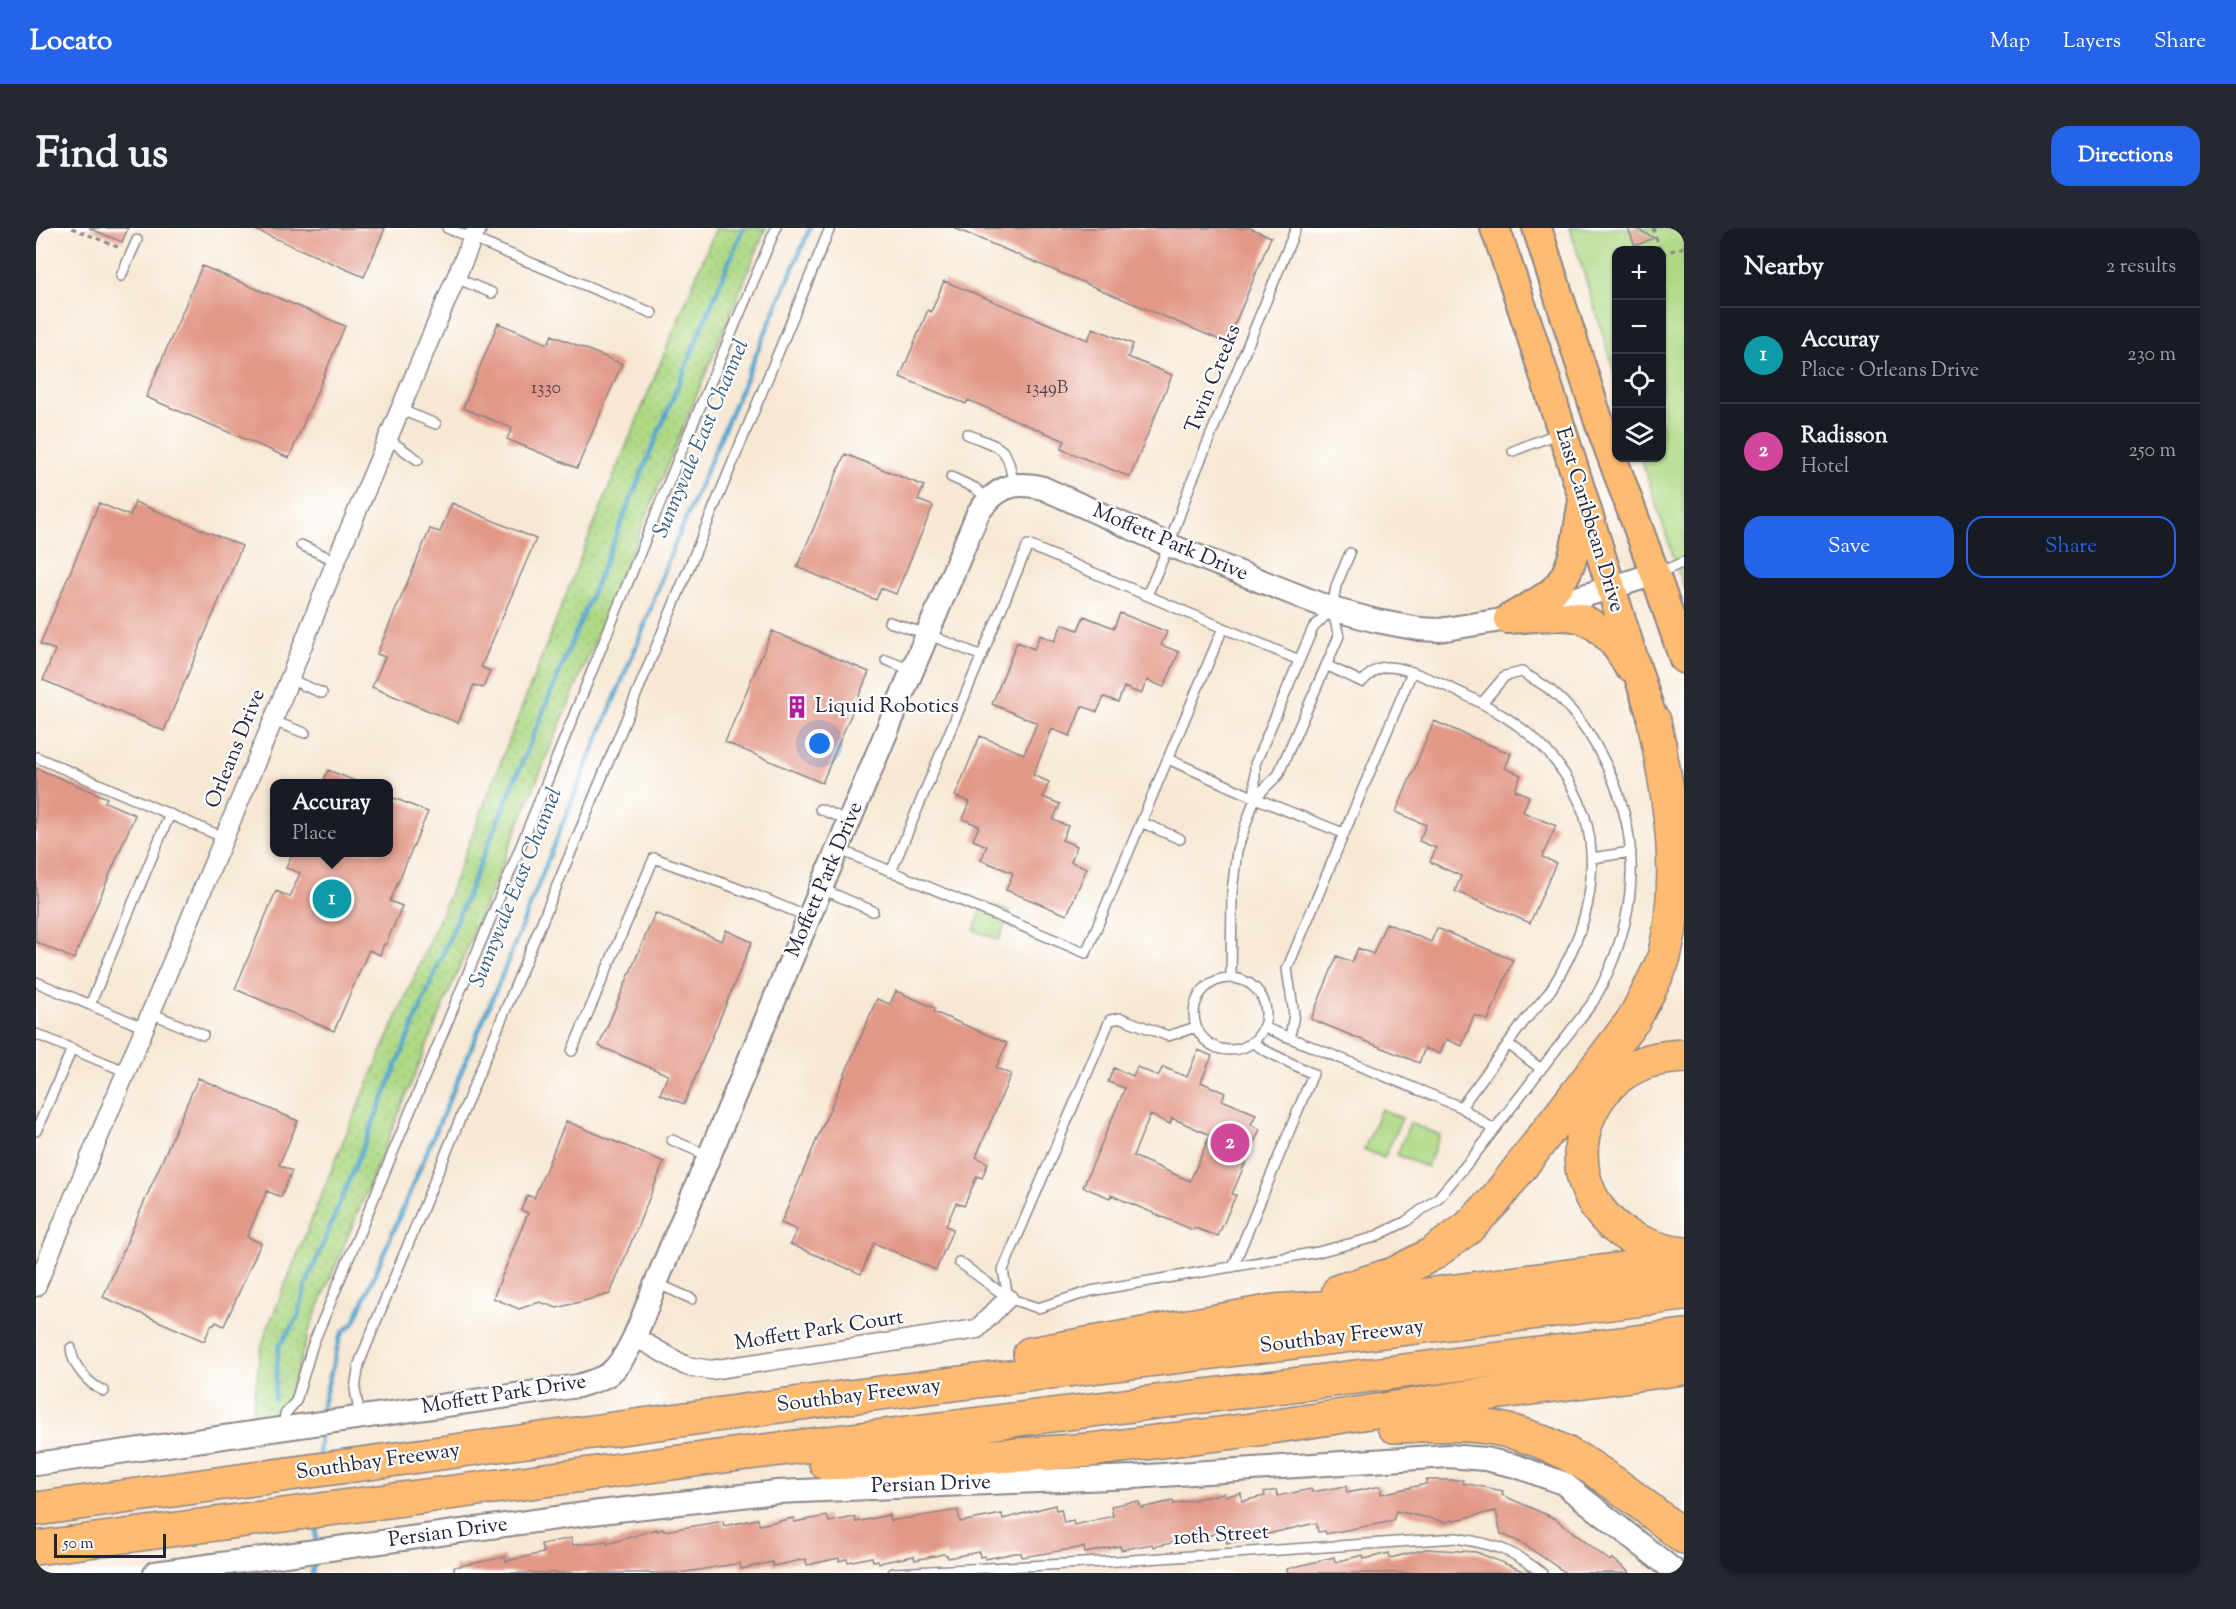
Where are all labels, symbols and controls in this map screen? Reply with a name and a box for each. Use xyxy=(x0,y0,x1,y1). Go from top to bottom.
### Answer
text: Locato xyxy=(30,22,112,62)
text: Map xyxy=(1990,27,2030,57)
text: Layers xyxy=(2063,27,2121,57)
text: Share xyxy=(2154,27,2206,57)
text: Find us xyxy=(36,126,168,186)
button: Directions xyxy=(2051,126,2200,186)
map controls xyxy=(1612,246,1666,462)
button: + xyxy=(1612,246,1666,300)
text: Nearby xyxy=(1744,249,1824,286)
text: 2 results xyxy=(2106,253,2176,282)
button: − xyxy=(1612,300,1666,354)
street label: Twin Creeks xyxy=(1179,320,1249,438)
text: Accuray xyxy=(1801,325,1879,357)
water label: Sunnyvale East Channel xyxy=(646,335,758,543)
text: 1 xyxy=(1760,341,1767,370)
text: 230 m xyxy=(2127,341,2176,370)
button: locate xyxy=(1612,354,1666,408)
text: Place · Orleans Drive xyxy=(1801,357,1979,386)
house number: 1330 xyxy=(531,376,561,402)
house number: 1349B xyxy=(1026,376,1068,402)
button: layers xyxy=(1612,408,1666,462)
text: Radisson xyxy=(1801,421,1888,453)
street label: East Caribbean Drive xyxy=(1547,424,1631,616)
text: 2 xyxy=(1759,437,1768,466)
text: 250 m xyxy=(2128,437,2176,466)
text: Hotel xyxy=(1801,453,1849,482)
street label: Moffett Park Drive xyxy=(1088,497,1252,589)
button: Save xyxy=(1744,516,1954,578)
button: Share xyxy=(1966,516,2176,578)
street label: Orleans Drive xyxy=(198,685,274,813)
place label: Liquid Robotics xyxy=(815,692,959,722)
building icon: Liquid Robotics xyxy=(784,694,810,720)
your location xyxy=(805,729,834,758)
popup xyxy=(270,779,393,857)
water label: Sunnyvale East Channel xyxy=(462,783,572,993)
text: Accuray xyxy=(292,788,371,820)
street label: Moffett Park Drive xyxy=(779,798,871,962)
text: Place xyxy=(292,820,336,849)
pin: 1 xyxy=(312,876,352,922)
pin: 2 xyxy=(1210,1120,1250,1166)
street label: Moffett Park Court xyxy=(732,1303,906,1359)
street label: Southbay Freeway xyxy=(1258,1312,1426,1362)
street label: Moffett Park Drive xyxy=(419,1367,589,1423)
street label: Southbay Freeway xyxy=(775,1371,943,1421)
street label: Southbay Freeway xyxy=(294,1436,462,1488)
street label: Persian Drive xyxy=(871,1468,991,1502)
street label: Persian Drive xyxy=(387,1510,509,1556)
street label: 10th Street xyxy=(1172,1518,1270,1554)
scale bar xyxy=(54,1531,166,1558)
text: 50 m xyxy=(63,1533,94,1556)

